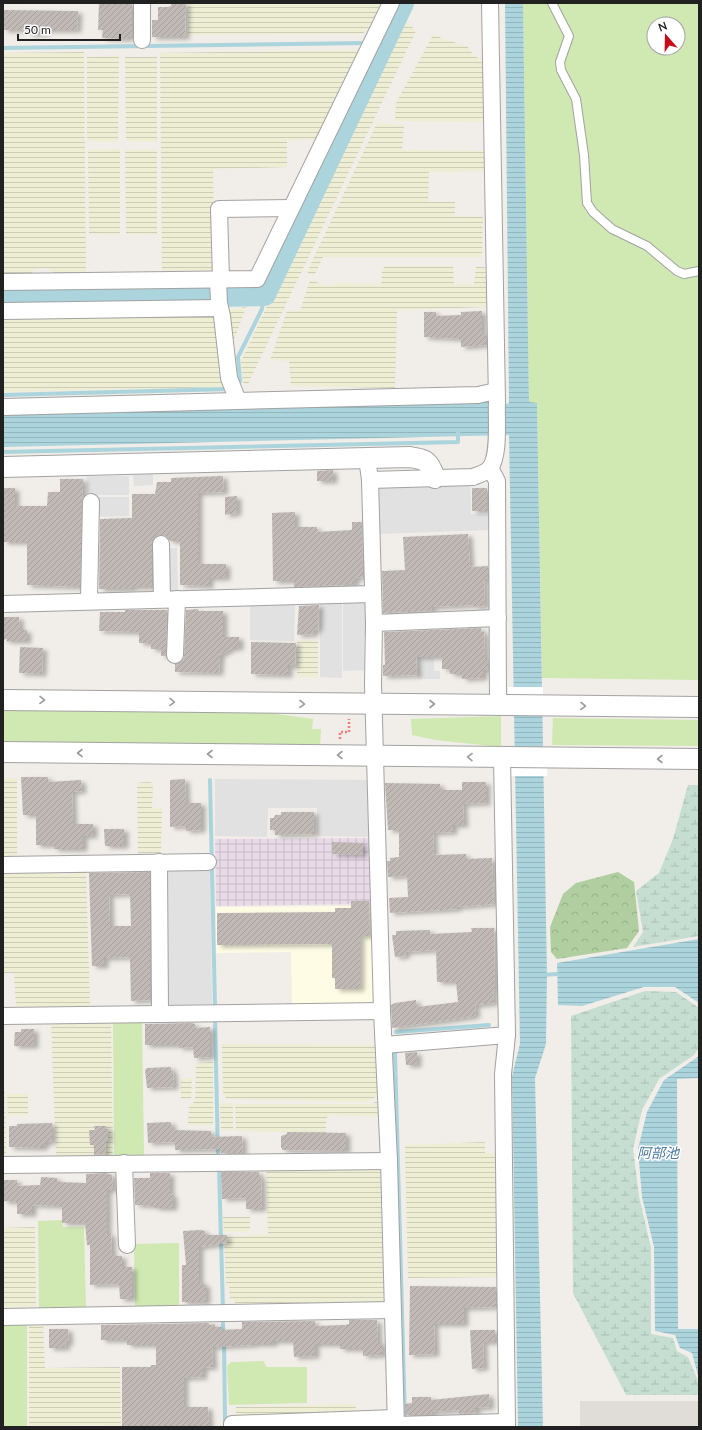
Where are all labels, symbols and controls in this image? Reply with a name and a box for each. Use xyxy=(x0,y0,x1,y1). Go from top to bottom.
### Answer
scale bar xyxy=(18,16,120,42)
north arrow xyxy=(646,16,686,56)
text: N xyxy=(656,19,669,34)
text: 50 m xyxy=(24,22,51,37)
one-way arrow xyxy=(39,696,45,704)
one-way arrow xyxy=(169,698,175,706)
one-way arrow xyxy=(299,700,305,708)
one-way arrow xyxy=(429,700,435,708)
one-way arrow xyxy=(580,702,586,710)
one-way arrow xyxy=(77,749,83,757)
one-way arrow xyxy=(207,750,213,758)
one-way arrow xyxy=(337,751,343,759)
one-way arrow xyxy=(467,752,473,761)
one-way arrow xyxy=(657,754,663,763)
water label: 阿部池 xyxy=(637,1144,681,1161)

